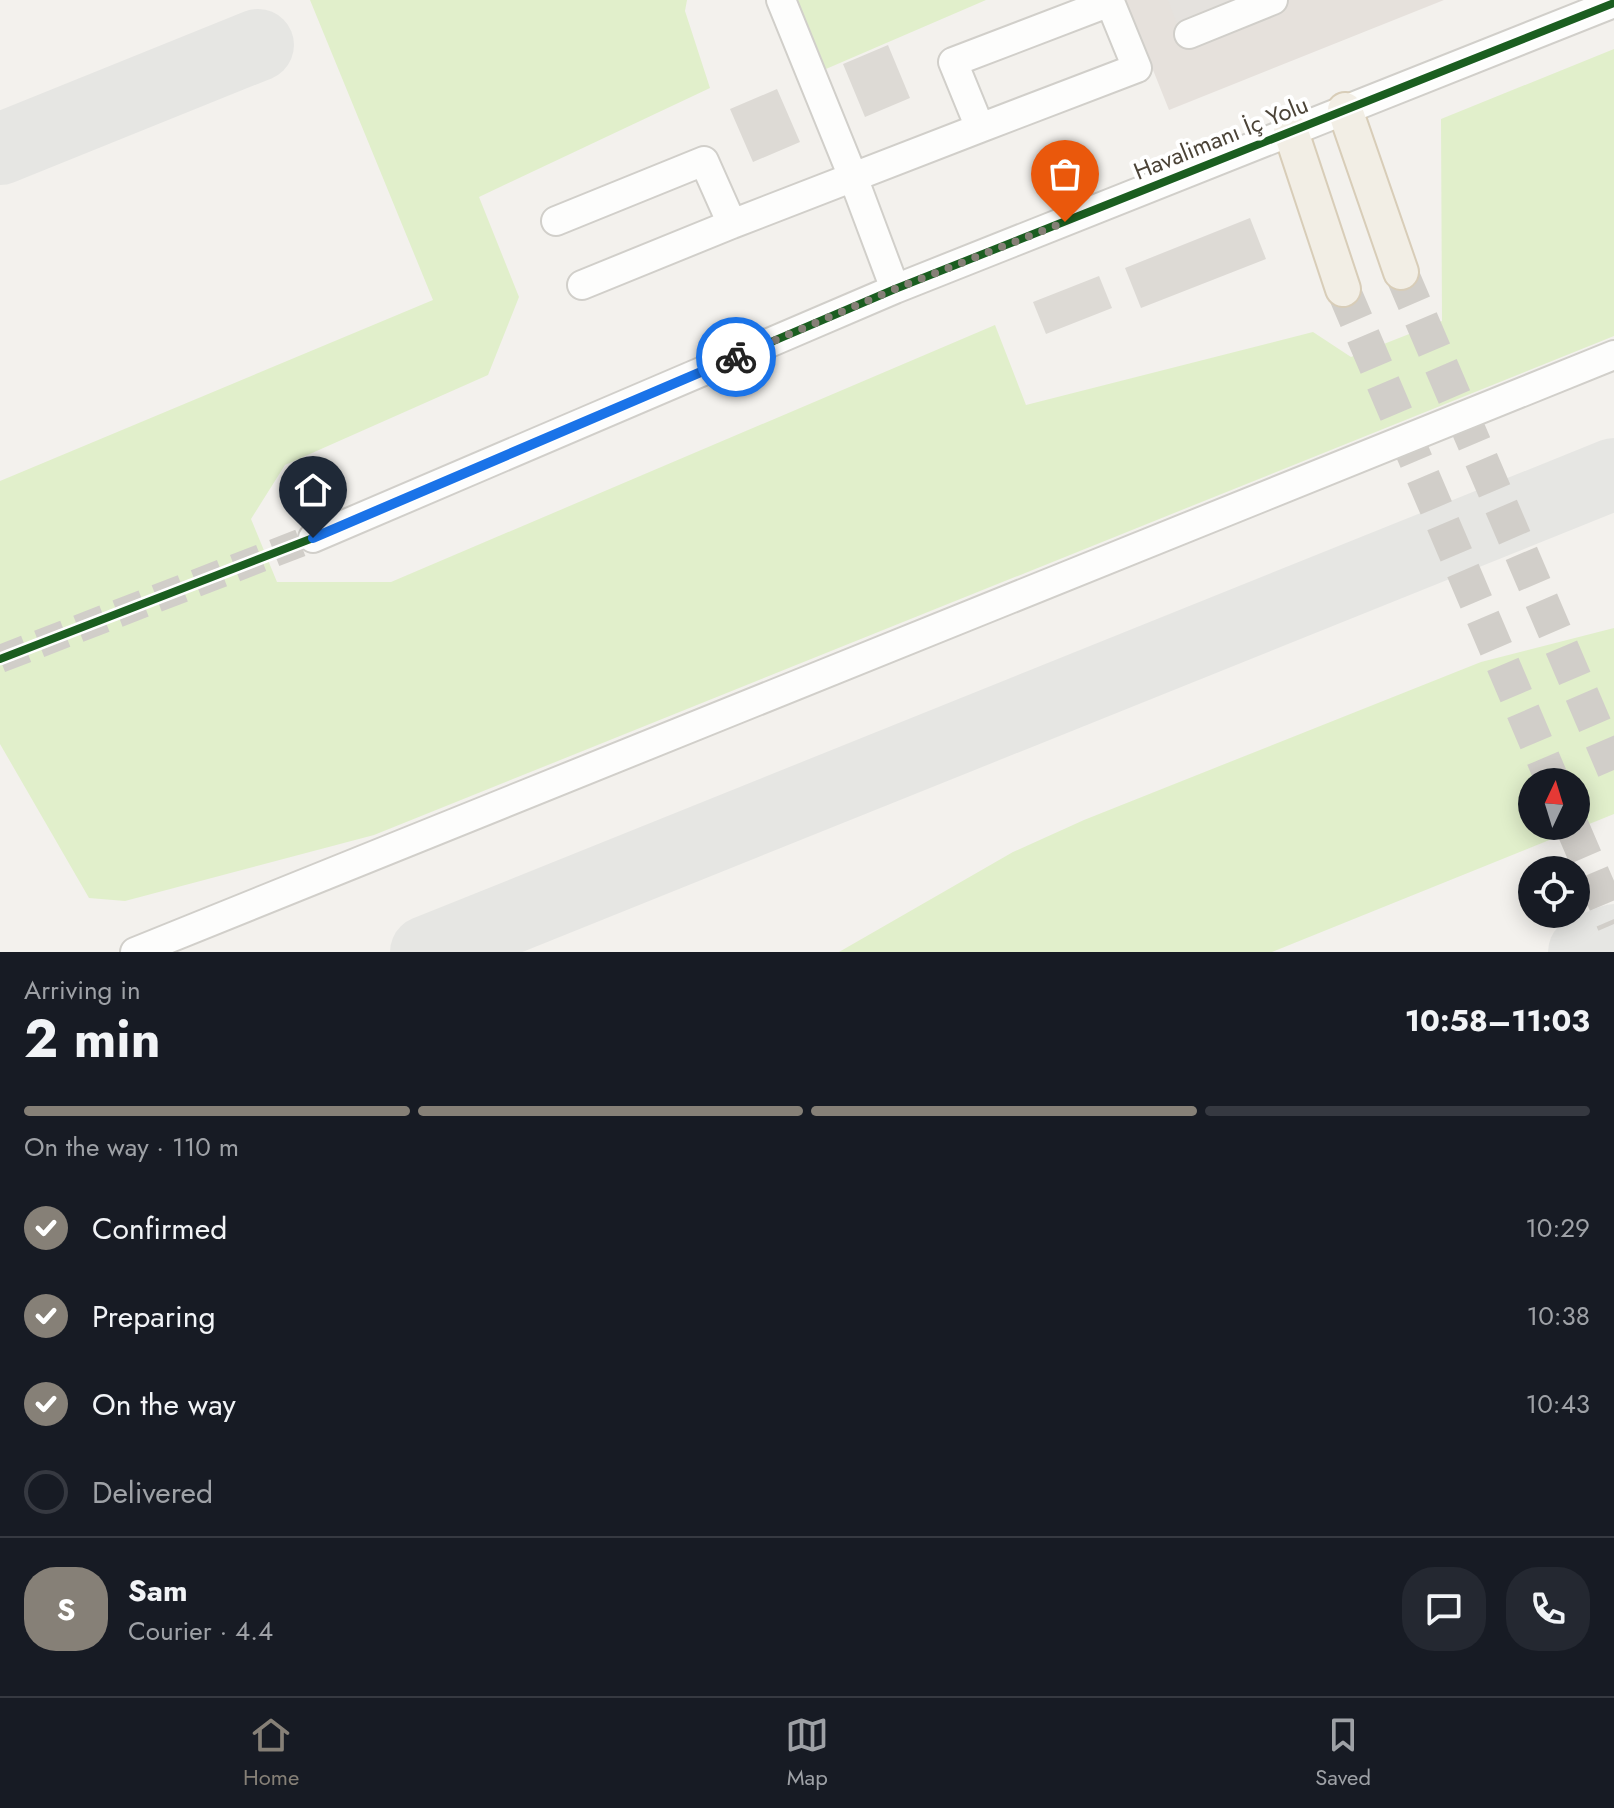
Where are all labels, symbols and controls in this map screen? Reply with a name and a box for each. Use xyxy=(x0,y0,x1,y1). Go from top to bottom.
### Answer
street label: Havalimanı İç Yolu xyxy=(1128,87,1313,189)
pin xyxy=(1031,140,1099,222)
icon: bag xyxy=(1043,152,1087,196)
courier xyxy=(696,317,776,397)
icon: bike xyxy=(714,335,758,379)
pin xyxy=(279,456,347,538)
icon: home xyxy=(291,468,335,512)
north arrow xyxy=(1518,768,1590,840)
map controls xyxy=(1518,768,1590,928)
button: locate xyxy=(1518,856,1590,928)
text: Arriving in xyxy=(24,971,141,1009)
text: 10:58–11:03 xyxy=(1405,999,1590,1042)
text: 2 min xyxy=(24,1001,161,1077)
text: On the way · 110 m xyxy=(24,1128,239,1166)
icon: check xyxy=(24,1206,68,1250)
text: Confirmed xyxy=(92,1207,227,1250)
text: 10:29 xyxy=(1525,1209,1590,1247)
icon: check xyxy=(24,1294,68,1338)
text: Preparing xyxy=(92,1295,216,1338)
text: 10:38 xyxy=(1527,1297,1590,1335)
icon: check xyxy=(24,1382,68,1426)
text: On the way xyxy=(92,1383,236,1426)
text: 10:43 xyxy=(1526,1385,1590,1423)
text: Delivered xyxy=(92,1471,213,1514)
button: chat xyxy=(1402,1567,1486,1651)
button: phone xyxy=(1506,1567,1590,1651)
text: Sam xyxy=(128,1569,188,1612)
text: S xyxy=(57,1588,75,1631)
text: Courier · 4.4 xyxy=(128,1612,273,1650)
tab: Home xyxy=(243,1713,299,1793)
tab: Map xyxy=(785,1713,829,1793)
tab: Saved xyxy=(1315,1713,1371,1793)

